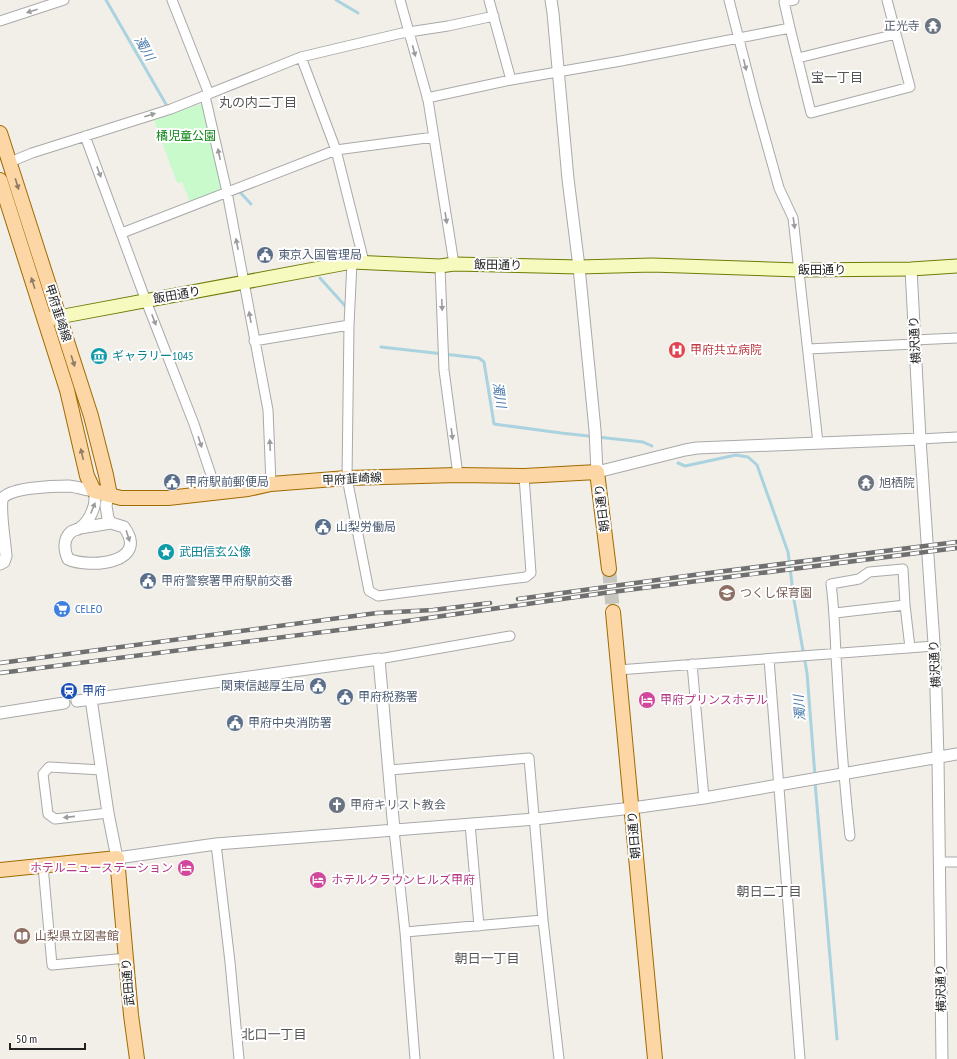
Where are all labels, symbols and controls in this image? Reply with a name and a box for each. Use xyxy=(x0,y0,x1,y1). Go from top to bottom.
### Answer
one-way arrow xyxy=(26,8,38,14)
temple icon: 正光寺 xyxy=(923,16,943,36)
place label: 正光寺 xyxy=(884,18,920,33)
water label: 濁川 xyxy=(131,33,159,65)
one-way arrow xyxy=(412,45,418,57)
one-way arrow xyxy=(743,59,749,71)
district label: 宝一丁目 xyxy=(811,69,863,86)
district label: 丸の内二丁目 xyxy=(219,94,297,111)
one-way arrow xyxy=(145,112,157,118)
park label: 橘児童公園 xyxy=(156,128,216,143)
one-way arrow xyxy=(215,148,221,160)
one-way arrow xyxy=(97,167,103,179)
one-way arrow xyxy=(14,178,20,190)
one-way arrow xyxy=(443,211,449,224)
one-way arrow xyxy=(791,217,797,229)
one-way arrow xyxy=(233,238,239,250)
public building icon: 東京入国管理局 xyxy=(255,245,275,265)
place label: 東京入国管理局 xyxy=(278,247,362,262)
street label: 飯田通り xyxy=(474,257,522,272)
street label: 飯田通り xyxy=(798,262,846,277)
one-way arrow xyxy=(30,276,36,288)
street label: 甲府韮崎線 xyxy=(42,282,75,344)
street label: 飯田通り xyxy=(152,283,202,306)
one-way arrow xyxy=(438,299,445,311)
one-way arrow xyxy=(247,311,253,323)
one-way arrow xyxy=(152,315,158,327)
street label: 横沢通り xyxy=(906,316,923,364)
hospital icon: 甲府共立病院 xyxy=(667,340,687,360)
place label: 甲府共立病院 xyxy=(690,342,762,357)
museum icon: ギャラリー1045 xyxy=(89,346,109,366)
place label: ギャラリー1045 xyxy=(112,348,194,363)
one-way arrow xyxy=(70,355,76,367)
water label: 濁川 xyxy=(489,381,510,411)
one-way arrow xyxy=(449,428,455,440)
one-way arrow xyxy=(197,436,203,448)
one-way arrow xyxy=(266,439,273,451)
one-way arrow xyxy=(79,448,85,460)
street label: 甲府韮崎線 xyxy=(322,469,382,488)
public building icon: 甲府駅前郵便局 xyxy=(162,472,182,492)
temple icon: 旭栖院 xyxy=(856,473,876,493)
place label: 甲府駅前郵便局 xyxy=(185,474,269,489)
place label: 旭栖院 xyxy=(879,475,915,490)
street label: 朝日通り xyxy=(591,483,612,533)
one-way arrow xyxy=(90,502,96,513)
public building icon: 山梨労働局 xyxy=(313,517,333,537)
place label: 山梨労働局 xyxy=(336,519,396,534)
one-way arrow xyxy=(125,530,131,542)
place icon: 武田信玄公像 xyxy=(156,542,176,562)
place label: 武田信玄公像 xyxy=(179,544,251,559)
public building icon: 甲府警察署甲府駅前交番 xyxy=(138,571,158,591)
place label: 甲府警察署甲府駅前交番 xyxy=(161,573,293,588)
school or university icon: つくし保育園 xyxy=(717,583,737,603)
place label: つくし保育園 xyxy=(740,585,812,600)
supermarket icon: CELEO xyxy=(52,599,72,619)
place label: CELEO xyxy=(75,601,103,616)
street label: 横沢通り xyxy=(926,640,943,688)
public building icon: 関東信越厚生局 xyxy=(308,676,328,696)
place label: 関東信越厚生局 xyxy=(221,678,305,693)
station icon: 甲府 xyxy=(59,681,79,701)
place label: 甲府 xyxy=(82,683,106,698)
public building icon: 甲府税務署 xyxy=(335,687,355,707)
place label: 甲府税務署 xyxy=(358,689,418,704)
hotel icon: 甲府プリンスホテル xyxy=(637,690,657,710)
place label: 甲府プリンスホテル xyxy=(660,692,768,707)
water label: 濁川 xyxy=(790,692,809,722)
public building icon: 甲府中央消防署 xyxy=(225,713,245,733)
place label: 甲府中央消防署 xyxy=(248,715,332,730)
church icon: 甲府キリスト教会 xyxy=(327,795,347,815)
place label: 甲府キリスト教会 xyxy=(350,797,446,812)
street label: 朝日通り xyxy=(624,810,643,860)
one-way arrow xyxy=(63,814,75,821)
hotel icon: ホテルニューステーション xyxy=(176,858,196,878)
place label: ホテルニューステーション xyxy=(30,860,173,875)
hotel icon: ホテルクラウンヒルズ甲府 xyxy=(308,870,328,890)
place label: ホテルクラウンヒルズ甲府 xyxy=(331,872,475,887)
district label: 朝日二丁目 xyxy=(736,883,802,900)
library icon: 山梨県立図書館 xyxy=(12,926,32,946)
place label: 山梨県立図書館 xyxy=(35,928,119,943)
district label: 朝日一丁目 xyxy=(454,950,520,967)
street label: 武田通り xyxy=(118,957,137,1007)
street label: 横沢通り xyxy=(933,964,948,1012)
scale bar xyxy=(10,1025,85,1051)
district label: 北口一丁目 xyxy=(241,1026,307,1043)
text: 50 m xyxy=(16,1031,37,1046)

